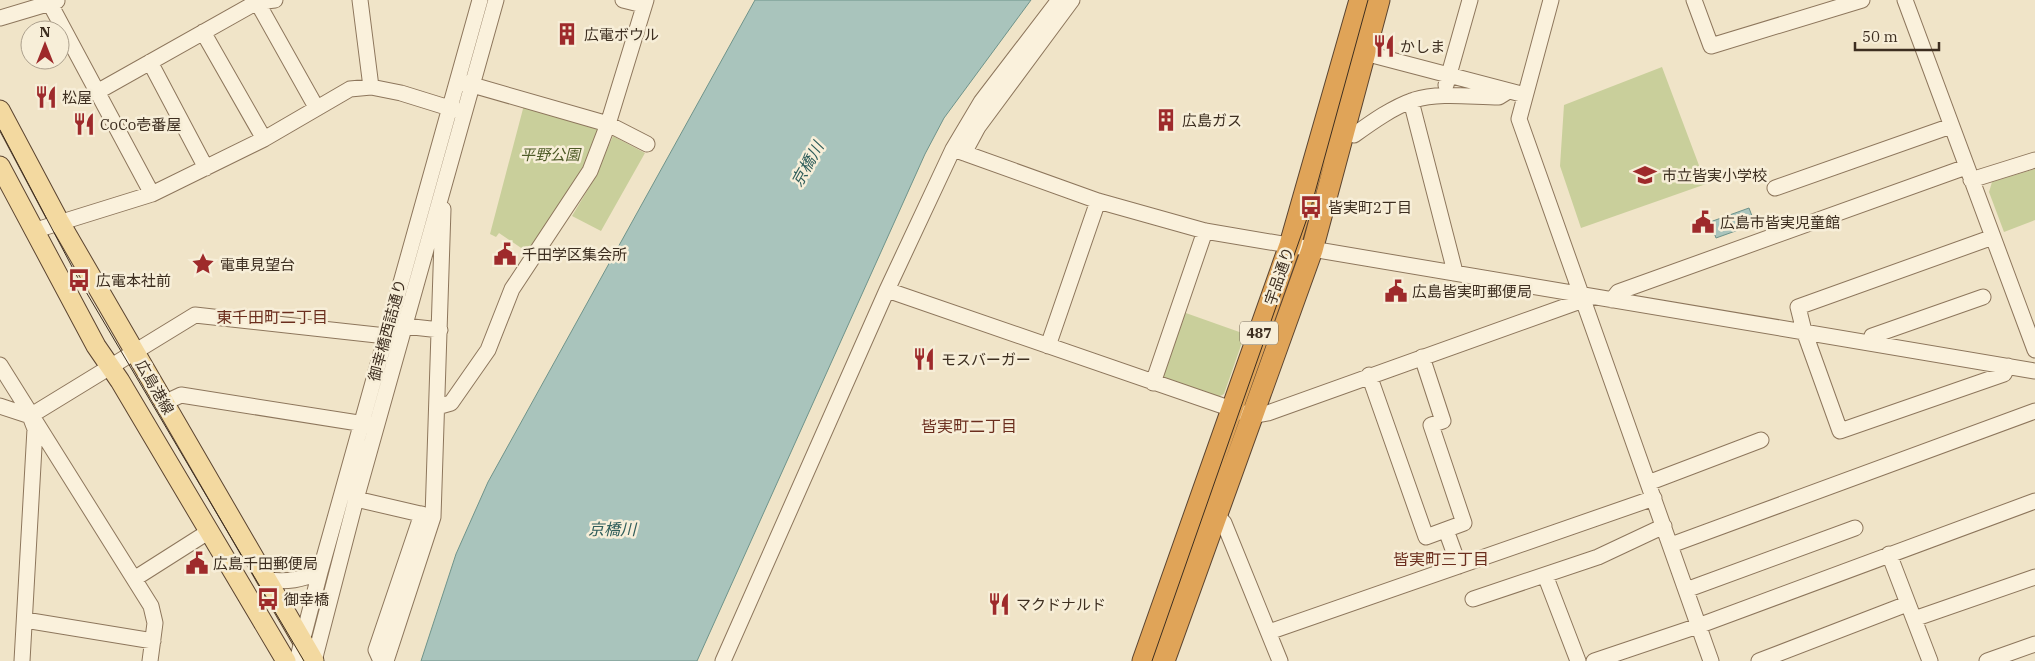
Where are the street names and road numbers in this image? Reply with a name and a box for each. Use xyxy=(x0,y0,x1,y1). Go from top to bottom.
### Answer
street label: 宇品通り xyxy=(1260,245,1298,307)
street label: 御幸橋西詰通り xyxy=(364,277,410,383)
road number: 487 xyxy=(1240,322,1278,344)
street label: 広島港線 xyxy=(132,356,178,418)

